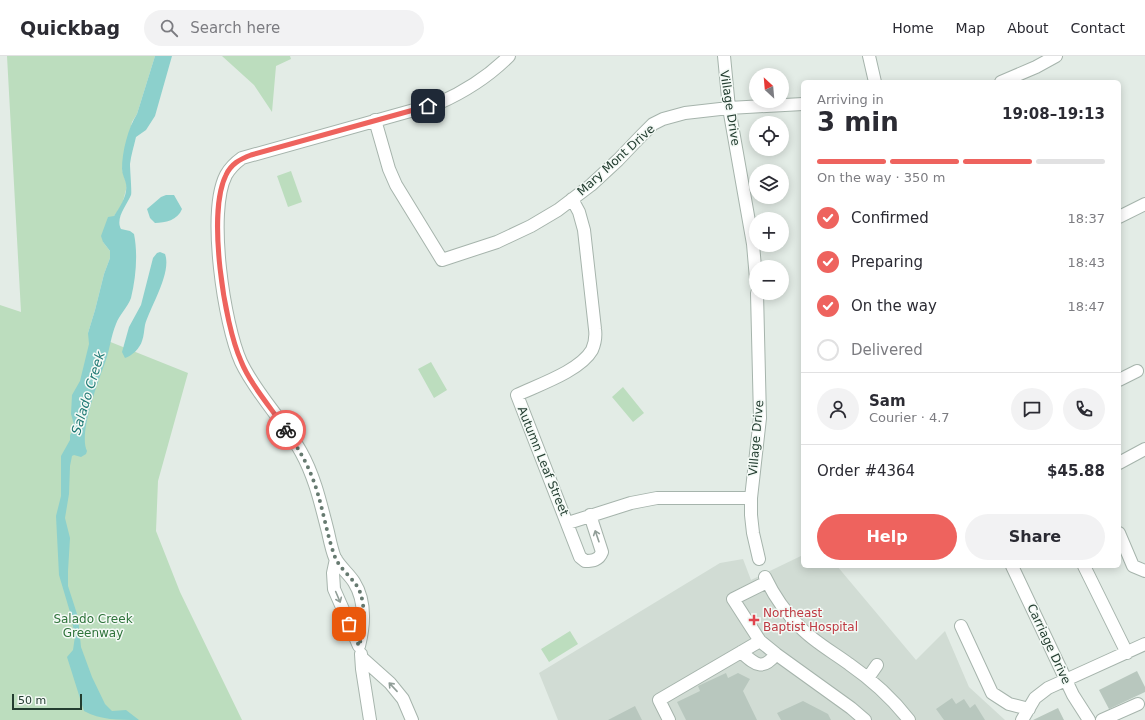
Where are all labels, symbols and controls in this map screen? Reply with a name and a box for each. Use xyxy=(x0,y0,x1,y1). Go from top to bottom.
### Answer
search box xyxy=(144,10,424,46)
text: Quickbag xyxy=(20,17,120,39)
icon: search xyxy=(158,17,180,39)
text: Search here xyxy=(190,19,280,37)
text: Home xyxy=(892,20,934,36)
text: Map xyxy=(956,20,985,36)
text: About xyxy=(1007,20,1049,36)
text: Contact xyxy=(1071,20,1125,36)
north arrow xyxy=(749,68,789,108)
map controls xyxy=(749,68,789,300)
street label: Village Drive xyxy=(717,69,743,147)
pin xyxy=(411,89,445,123)
text: Arriving in xyxy=(817,92,884,107)
icon: home xyxy=(417,95,439,117)
text: 19:08–19:13 xyxy=(1002,105,1105,123)
text: 3 min xyxy=(817,107,899,137)
button: locate xyxy=(749,116,789,156)
street label: Mary Mont Drive xyxy=(574,122,658,198)
button: layers xyxy=(749,164,789,204)
text: On the way · 350 m xyxy=(817,170,945,185)
icon: check xyxy=(817,207,839,229)
text: Confirmed xyxy=(851,209,929,227)
text: 18:37 xyxy=(1068,211,1105,226)
button: + xyxy=(749,212,789,252)
icon: check xyxy=(817,251,839,273)
text: Preparing xyxy=(851,253,923,271)
text: 18:43 xyxy=(1068,255,1105,270)
button: − xyxy=(749,260,789,300)
icon: check xyxy=(817,295,839,317)
text: On the way xyxy=(851,297,937,315)
text: 18:47 xyxy=(1068,299,1105,314)
text: Delivered xyxy=(851,341,923,359)
water label: Salado Creek xyxy=(68,349,108,436)
button: person xyxy=(817,388,859,430)
button: chat xyxy=(1011,388,1053,430)
button: phone xyxy=(1063,388,1105,430)
text: Sam xyxy=(869,392,906,410)
street label: Village Drive xyxy=(746,399,766,477)
street label: Autumn Leaf Street xyxy=(515,404,572,518)
courier xyxy=(266,410,306,450)
text: Courier · 4.7 xyxy=(869,410,950,425)
icon: bike xyxy=(275,419,297,441)
text: Order #4364 xyxy=(817,462,915,480)
text: $45.88 xyxy=(1047,462,1105,480)
button: Help xyxy=(817,514,957,560)
button: Share xyxy=(965,514,1105,560)
one-way arrow xyxy=(593,530,600,543)
one-way arrow xyxy=(335,590,342,602)
street label: Carriage Drive xyxy=(1024,602,1074,686)
place label: Northeast Baptist Hospital xyxy=(763,606,858,634)
pin xyxy=(332,607,366,641)
park label: Salado Creek Greenway xyxy=(53,612,133,640)
icon: bag xyxy=(338,613,360,635)
marker: Northeast Baptist Hospital xyxy=(748,614,760,626)
one-way arrow xyxy=(388,682,397,692)
scale bar xyxy=(12,692,82,711)
text: 50 m xyxy=(18,694,46,707)

